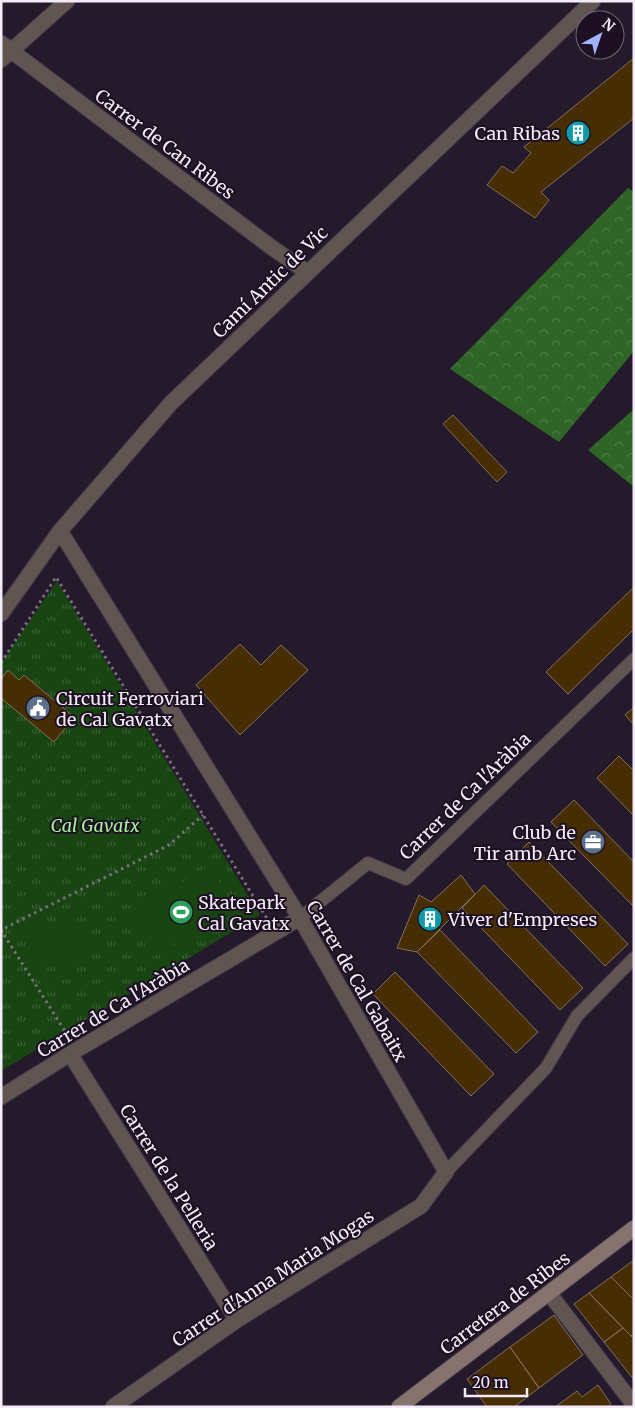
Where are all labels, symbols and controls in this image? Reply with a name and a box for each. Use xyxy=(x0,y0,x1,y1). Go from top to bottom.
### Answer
north arrow xyxy=(575,10,625,60)
text: N xyxy=(598,15,618,35)
street label: Carrer de Can Ribes xyxy=(90,84,240,204)
building icon: Can Ribas xyxy=(565,120,591,146)
place label: Can Ribas xyxy=(475,122,560,145)
street label: Camí Antic de Vic xyxy=(208,221,332,343)
place label: Circuit Ferroviari de Cal Gavatx xyxy=(56,687,204,731)
public building icon: Circuit Ferroviari de Cal Gavatx xyxy=(25,695,51,721)
street label: Carrer de Ca l'Aràbia xyxy=(395,727,536,865)
park label: Cal Gavatx xyxy=(50,814,140,837)
place label: Club de Tir amb Arc xyxy=(473,821,576,865)
office icon: Club de Tir amb Arc xyxy=(580,829,606,855)
place label: Skatepark Cal Gavatx xyxy=(198,891,290,935)
street label: Carrer de Cal Gabaitx xyxy=(301,896,413,1066)
sports icon: Skatepark Cal Gavatx xyxy=(168,899,194,925)
building icon: Viver d'Empreses xyxy=(417,906,443,932)
place label: Viver d'Empreses xyxy=(447,908,597,931)
street label: Carrer de Ca l'Aràbia xyxy=(33,953,194,1063)
street label: Carrer de la Pelleria xyxy=(115,1100,223,1255)
street label: Carrer d'Anna Maria Mogas xyxy=(168,1204,378,1352)
street label: Carretera de Ribes xyxy=(435,1246,575,1359)
scale bar xyxy=(465,1366,528,1398)
text: 20 m xyxy=(472,1373,509,1392)

